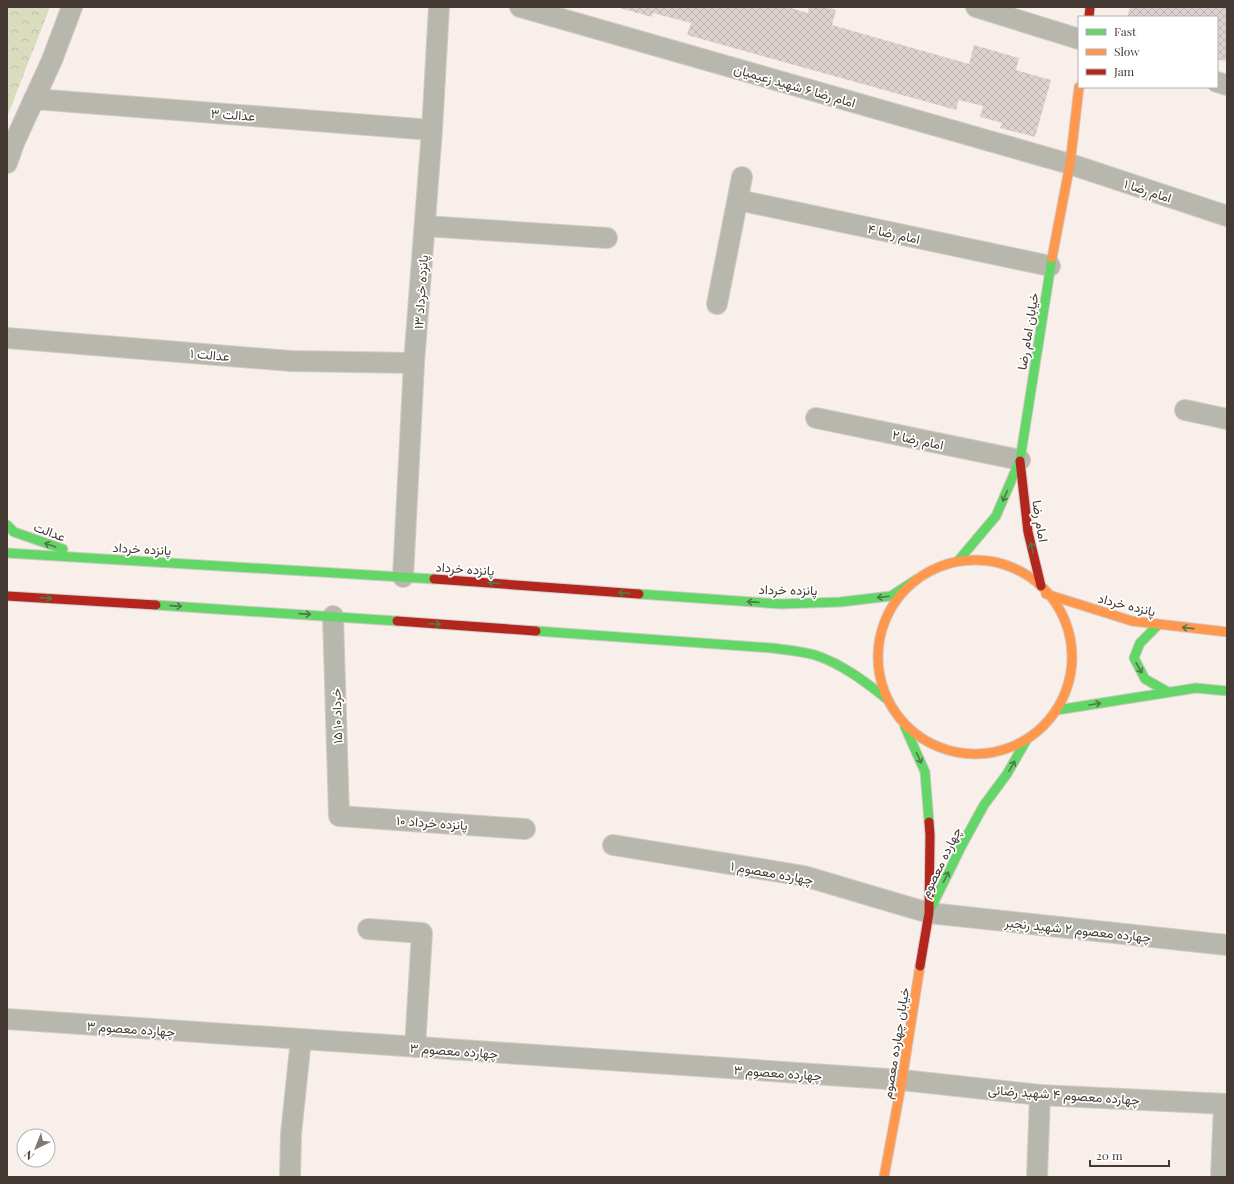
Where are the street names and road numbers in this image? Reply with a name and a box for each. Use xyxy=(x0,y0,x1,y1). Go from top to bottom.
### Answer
street label: امام رضا ۶ شهید زعیمیان xyxy=(732,59,858,111)
street label: عدالت ۳ xyxy=(210,104,256,124)
street label: امام رضا ۱ xyxy=(1122,174,1174,207)
street label: امام رضا ۴ xyxy=(866,219,922,248)
street label: پانزده خرداد ۱۳ xyxy=(409,254,433,330)
street label: خیابان امام رضا xyxy=(1012,291,1043,371)
street label: عدالت ۱ xyxy=(190,344,231,364)
street label: امام رضا ۲ xyxy=(891,425,945,454)
street label: امام رضا xyxy=(1028,499,1053,543)
street label: عدالت xyxy=(32,517,68,545)
street label: پانزده خرداد xyxy=(112,538,172,560)
street label: پانزده خرداد xyxy=(435,557,495,581)
street label: پانزده خرداد xyxy=(758,580,818,600)
street label: پانزده خرداد xyxy=(1096,589,1158,621)
street label: ۱۵ خرداد ۱۰ xyxy=(327,688,346,744)
street label: پانزده خرداد ۱۰ xyxy=(396,811,468,835)
street label: چهارده معصوم xyxy=(916,824,966,901)
street label: چهارده معصوم ۱ xyxy=(729,856,815,890)
street label: چهارده معصوم ۲ شهید رنجبر xyxy=(1003,913,1152,947)
street label: خیابان چهارده معصوم xyxy=(878,986,914,1100)
street label: چهارده معصوم ۳ xyxy=(86,1016,176,1042)
street label: چهارده معصوم ۳ xyxy=(409,1038,499,1064)
street label: چهارده معصوم ۳ xyxy=(733,1060,823,1086)
street label: چهارده معصوم ۴ شهید رضائی xyxy=(987,1080,1141,1110)

